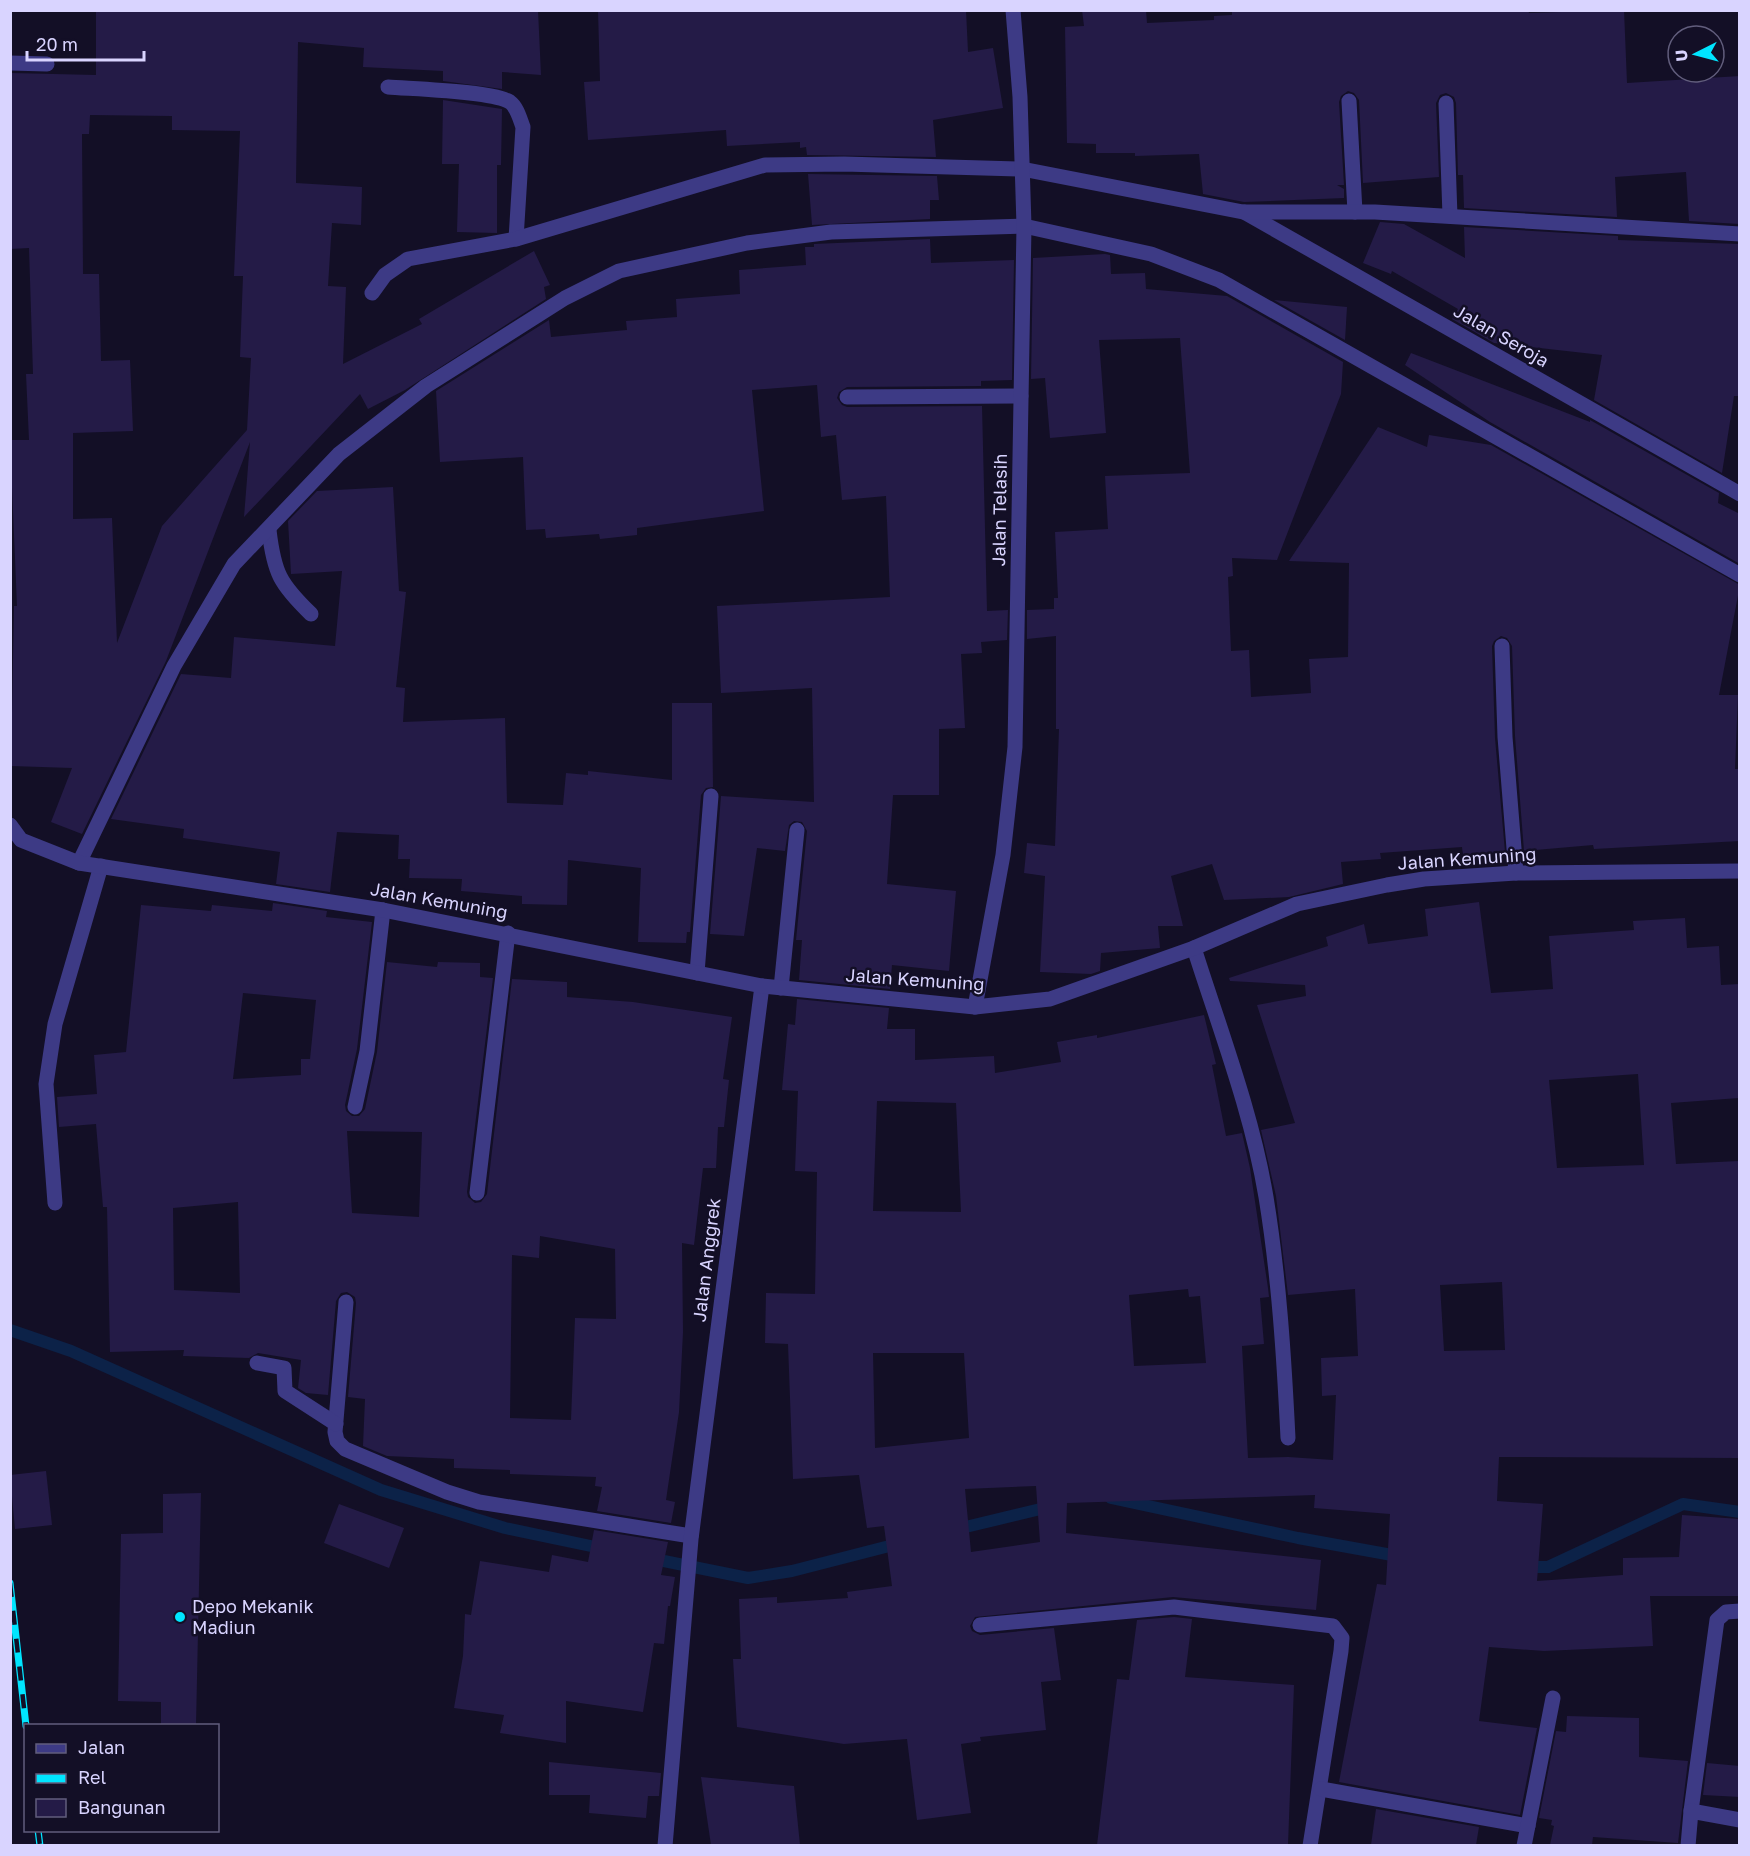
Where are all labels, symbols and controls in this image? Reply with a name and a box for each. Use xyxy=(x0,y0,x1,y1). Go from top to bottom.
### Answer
scale bar xyxy=(27,24,144,62)
north arrow xyxy=(1666,24,1726,84)
text: 20 m xyxy=(36,33,78,55)
text: U xyxy=(1671,49,1692,62)
street label: Jalan Seroja xyxy=(1450,299,1553,371)
street label: Jalan Telasih xyxy=(987,453,1011,567)
street label: Jalan Kemuning xyxy=(1397,842,1537,874)
street label: Jalan Kemuning xyxy=(369,877,510,923)
street label: Jalan Kemuning xyxy=(845,963,985,995)
street label: Jalan Anggrek xyxy=(688,1197,725,1323)
place label: Depo Mekanik Madiun xyxy=(192,1595,314,1638)
marker: Depo Mekanik Madiun xyxy=(173,1610,187,1624)
legend xyxy=(24,1724,219,1832)
text: Jalan xyxy=(78,1736,125,1758)
text: Rel xyxy=(78,1766,106,1788)
text: Bangunan xyxy=(78,1796,166,1818)

